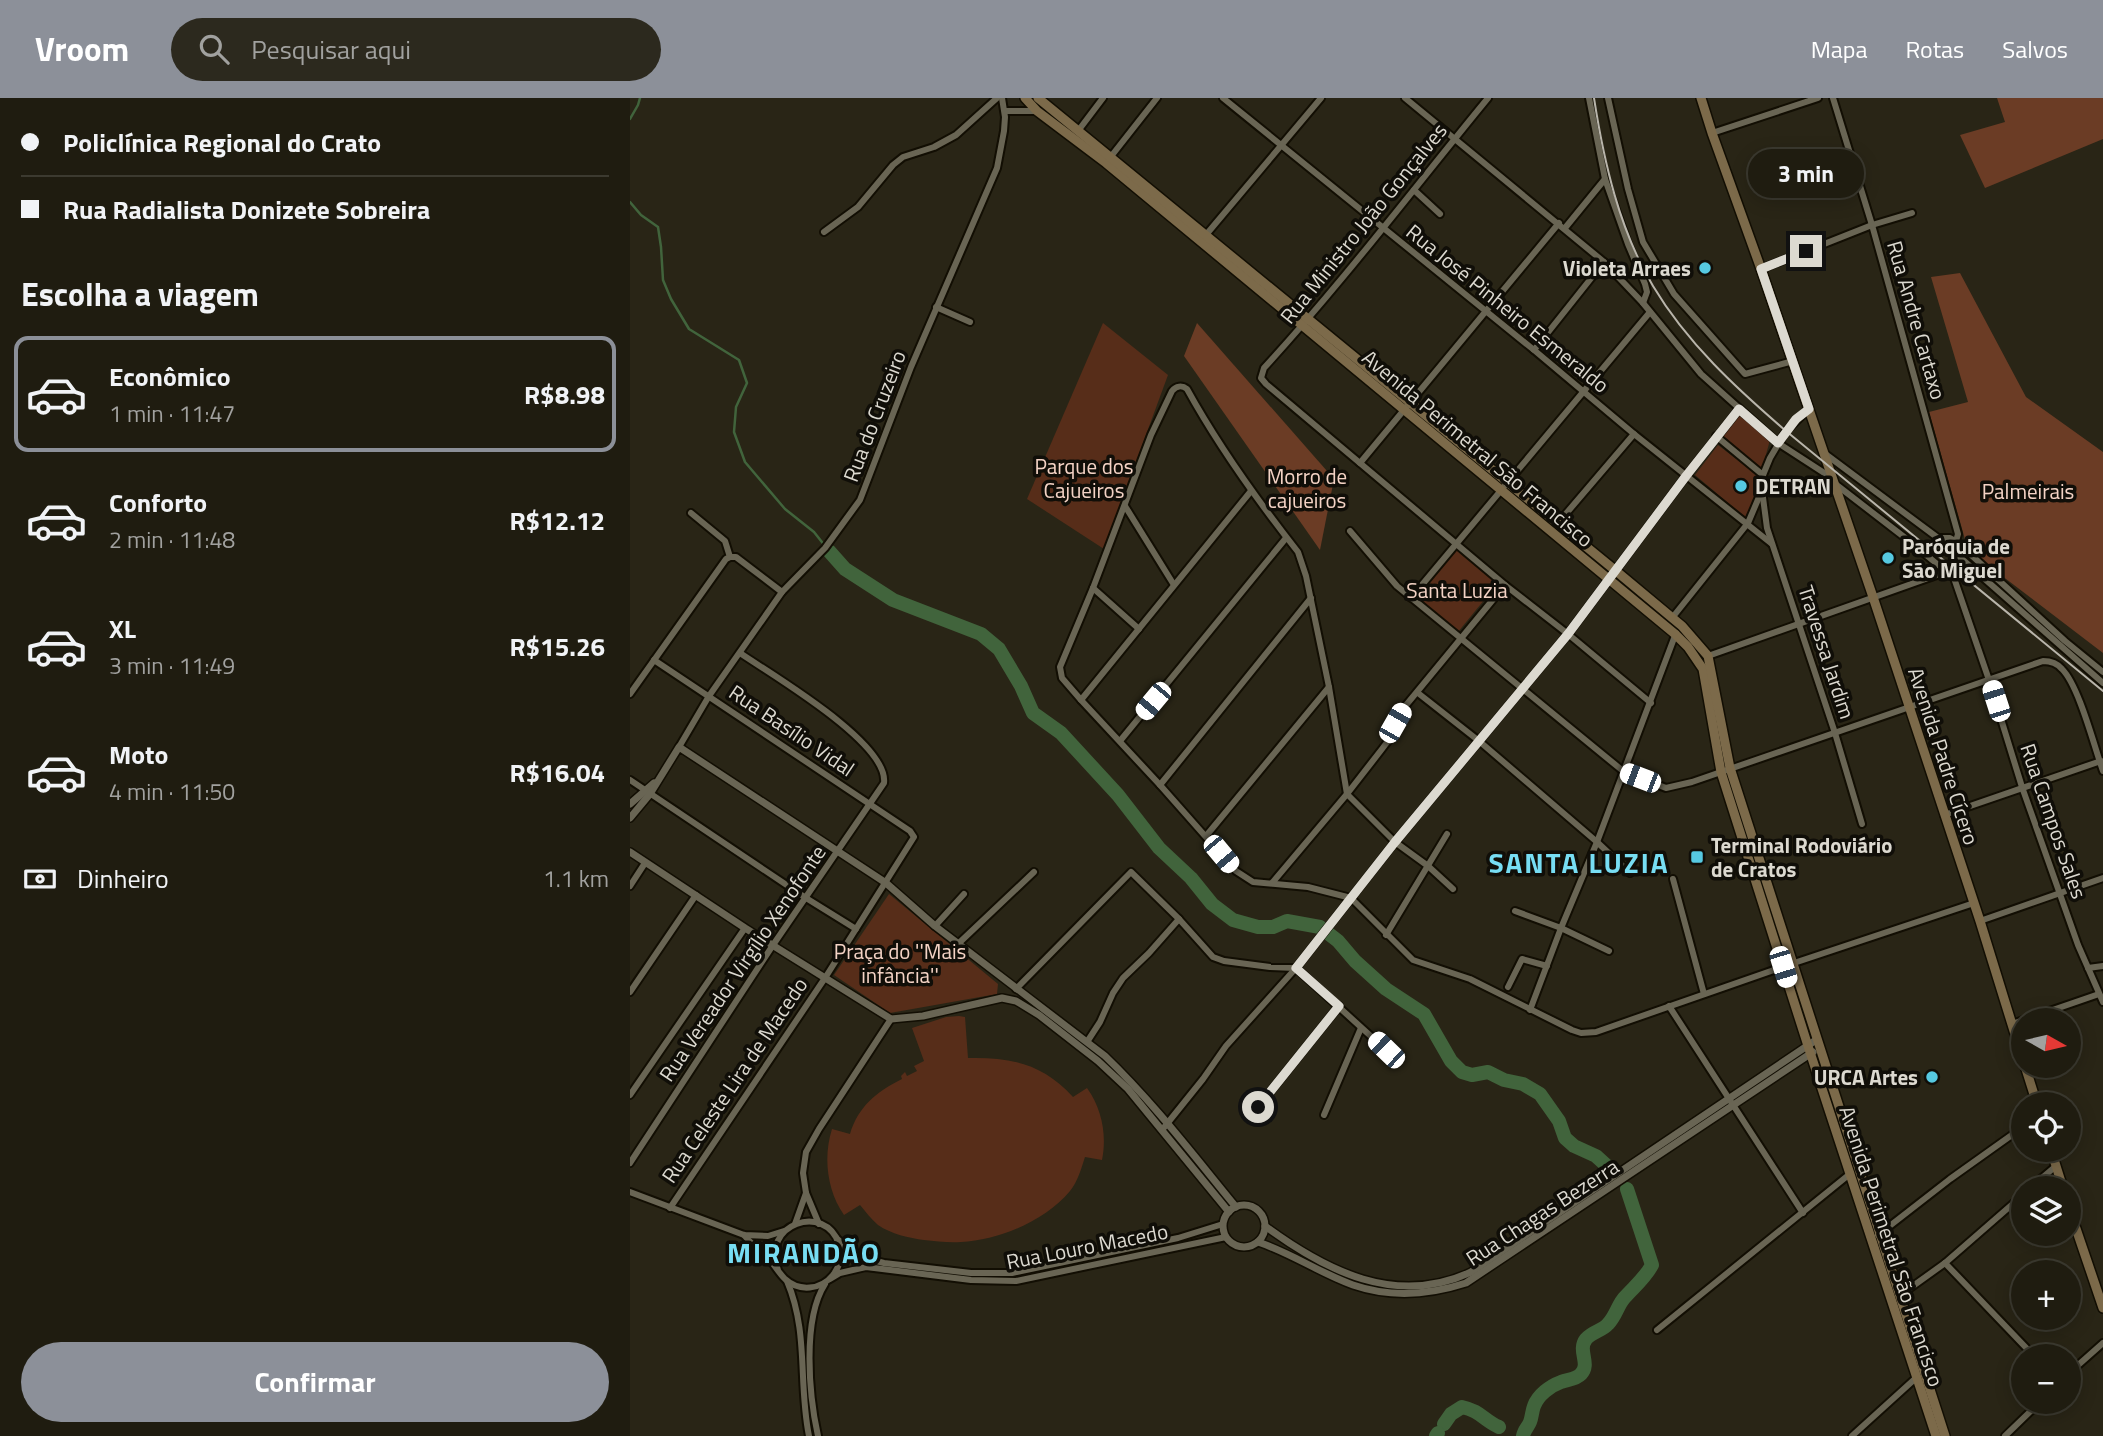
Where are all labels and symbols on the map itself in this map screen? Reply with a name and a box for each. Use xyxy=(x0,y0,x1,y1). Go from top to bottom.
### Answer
street label: Rua Ministro João Gonçalves xyxy=(1272,116,1454,330)
callout: 3 min xyxy=(1748,150,1864,198)
street label: Rua José Pinheiro Esmeraldo xyxy=(1400,216,1616,400)
route end xyxy=(1790,235,1822,267)
street label: Rua Andre Cartaxo xyxy=(1879,237,1955,403)
place label: Violeta Arraes xyxy=(1563,252,1691,284)
marker: Violeta Arraes xyxy=(1697,260,1713,276)
street label: Avenida Perimetral São Francisco xyxy=(1355,341,1601,555)
street label: Rua do Cruzeiro xyxy=(834,346,914,486)
park label: Parque dos Cajueiros xyxy=(1034,450,1134,506)
park label: Morro de cajueiros xyxy=(1267,460,1347,516)
place label: DETRAN xyxy=(1755,470,1831,502)
park label: Palmeirais xyxy=(1982,475,2074,507)
marker: DETRAN xyxy=(1733,478,1749,494)
place label: Paróquia de São Miguel xyxy=(1902,530,2010,586)
marker: Paróquia de São Miguel xyxy=(1880,550,1896,566)
park label: Santa Luzia xyxy=(1406,574,1508,606)
street label: Travessa Jardim xyxy=(1790,581,1864,723)
street label: Avenida Padre Cícero xyxy=(1900,663,1988,849)
street label: Rua Basílio Vidal xyxy=(723,676,861,784)
car xyxy=(1132,678,1175,724)
car xyxy=(1980,678,2013,724)
car xyxy=(1376,700,1415,746)
street label: Rua Campos Sales xyxy=(2012,739,2096,903)
car xyxy=(1617,761,1664,795)
place label: Terminal Rodoviário de Cratos xyxy=(1711,829,1892,885)
car xyxy=(1200,831,1243,877)
street label: Rua Vereador Virgílio Xenofonte xyxy=(651,838,833,1088)
district label: SANTA LUZIA xyxy=(1488,841,1670,884)
marker: Terminal Rodoviário de Cratos xyxy=(1689,849,1705,865)
park label: Praça do ''Mais infância'' xyxy=(834,935,966,991)
car xyxy=(1767,944,1800,990)
street label: Rua Celeste Lira de Macedo xyxy=(653,971,815,1189)
north arrow xyxy=(2011,1008,2081,1078)
car xyxy=(1364,1028,1409,1072)
place label: URCA Artes xyxy=(1814,1061,1918,1093)
marker: URCA Artes xyxy=(1924,1069,1940,1085)
route start xyxy=(1242,1091,1274,1123)
street label: Avenida Perimetral São Francisco xyxy=(1831,1102,1953,1390)
street label: Rua Chagas Bezerra xyxy=(1459,1150,1625,1274)
street label: Rua Louro Macedo xyxy=(1003,1215,1171,1277)
district label: MIRANDÃO xyxy=(727,1231,881,1274)

